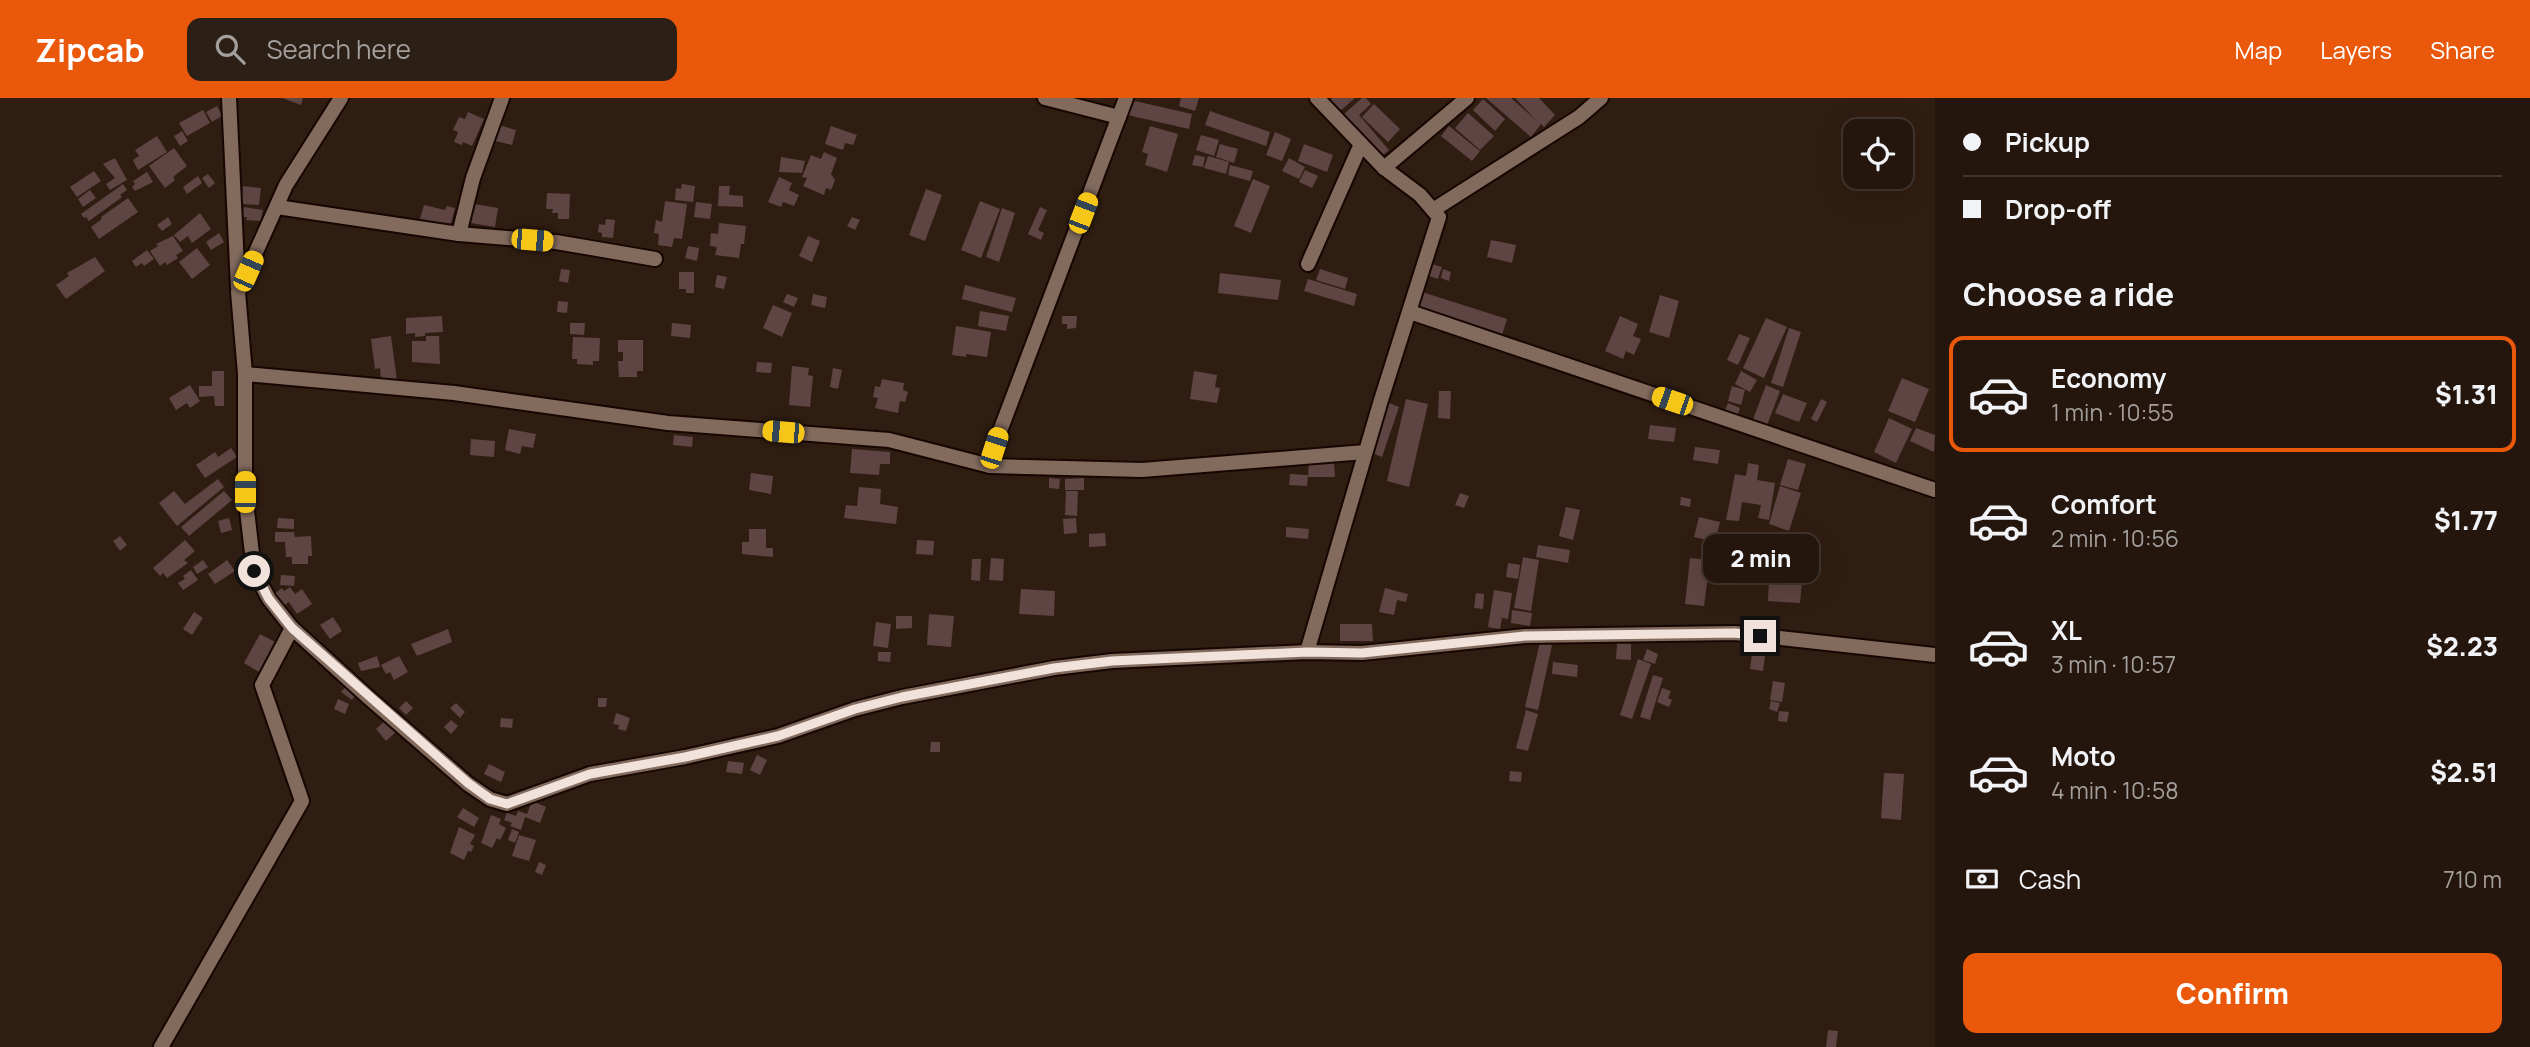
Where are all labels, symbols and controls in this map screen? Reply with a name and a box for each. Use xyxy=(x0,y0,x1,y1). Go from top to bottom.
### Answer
search box xyxy=(187,18,677,81)
text: Zipcab xyxy=(35,27,145,72)
icon: search xyxy=(211,30,249,68)
text: Search here xyxy=(267,31,411,67)
text: Map xyxy=(2235,33,2282,66)
text: Layers xyxy=(2320,33,2392,66)
text: Share xyxy=(2430,33,2495,66)
map controls xyxy=(1843,119,1913,189)
button: locate xyxy=(1843,119,1913,189)
text: Pickup xyxy=(2005,124,2090,160)
car xyxy=(1066,190,1101,236)
text: Drop-off xyxy=(2005,191,2111,227)
car xyxy=(511,228,554,252)
car xyxy=(230,248,267,294)
text: Choose a ride xyxy=(1963,272,2174,316)
text: Economy xyxy=(2051,360,2166,396)
icon: car xyxy=(1967,363,2030,426)
text: $1.31 xyxy=(2435,376,2498,412)
car xyxy=(1649,384,1696,418)
text: 1 min · 10:55 xyxy=(2051,396,2174,428)
car xyxy=(762,420,805,444)
car xyxy=(978,425,1011,471)
car xyxy=(235,471,256,513)
text: Comfort xyxy=(2051,486,2157,522)
icon: car xyxy=(1967,489,2030,552)
text: $1.77 xyxy=(2434,502,2498,538)
text: 2 min · 10:56 xyxy=(2051,522,2179,554)
callout: 2 min xyxy=(1702,534,1818,584)
text: 2 min xyxy=(1731,542,1792,574)
route start xyxy=(238,555,270,587)
text: XL xyxy=(2051,612,2082,648)
icon: car xyxy=(1967,615,2030,678)
route end xyxy=(1744,620,1776,652)
text: $2.23 xyxy=(2426,628,2498,664)
text: 3 min · 10:57 xyxy=(2051,648,2176,680)
text: Moto xyxy=(2051,738,2116,774)
icon: car xyxy=(1967,741,2030,804)
text: $2.51 xyxy=(2430,754,2498,790)
text: 4 min · 10:58 xyxy=(2051,774,2179,806)
icon: cash xyxy=(1963,860,2001,898)
text: Cash xyxy=(2019,861,2081,897)
text: 710 m xyxy=(2443,863,2502,895)
button: Confirm xyxy=(1963,953,2502,1033)

